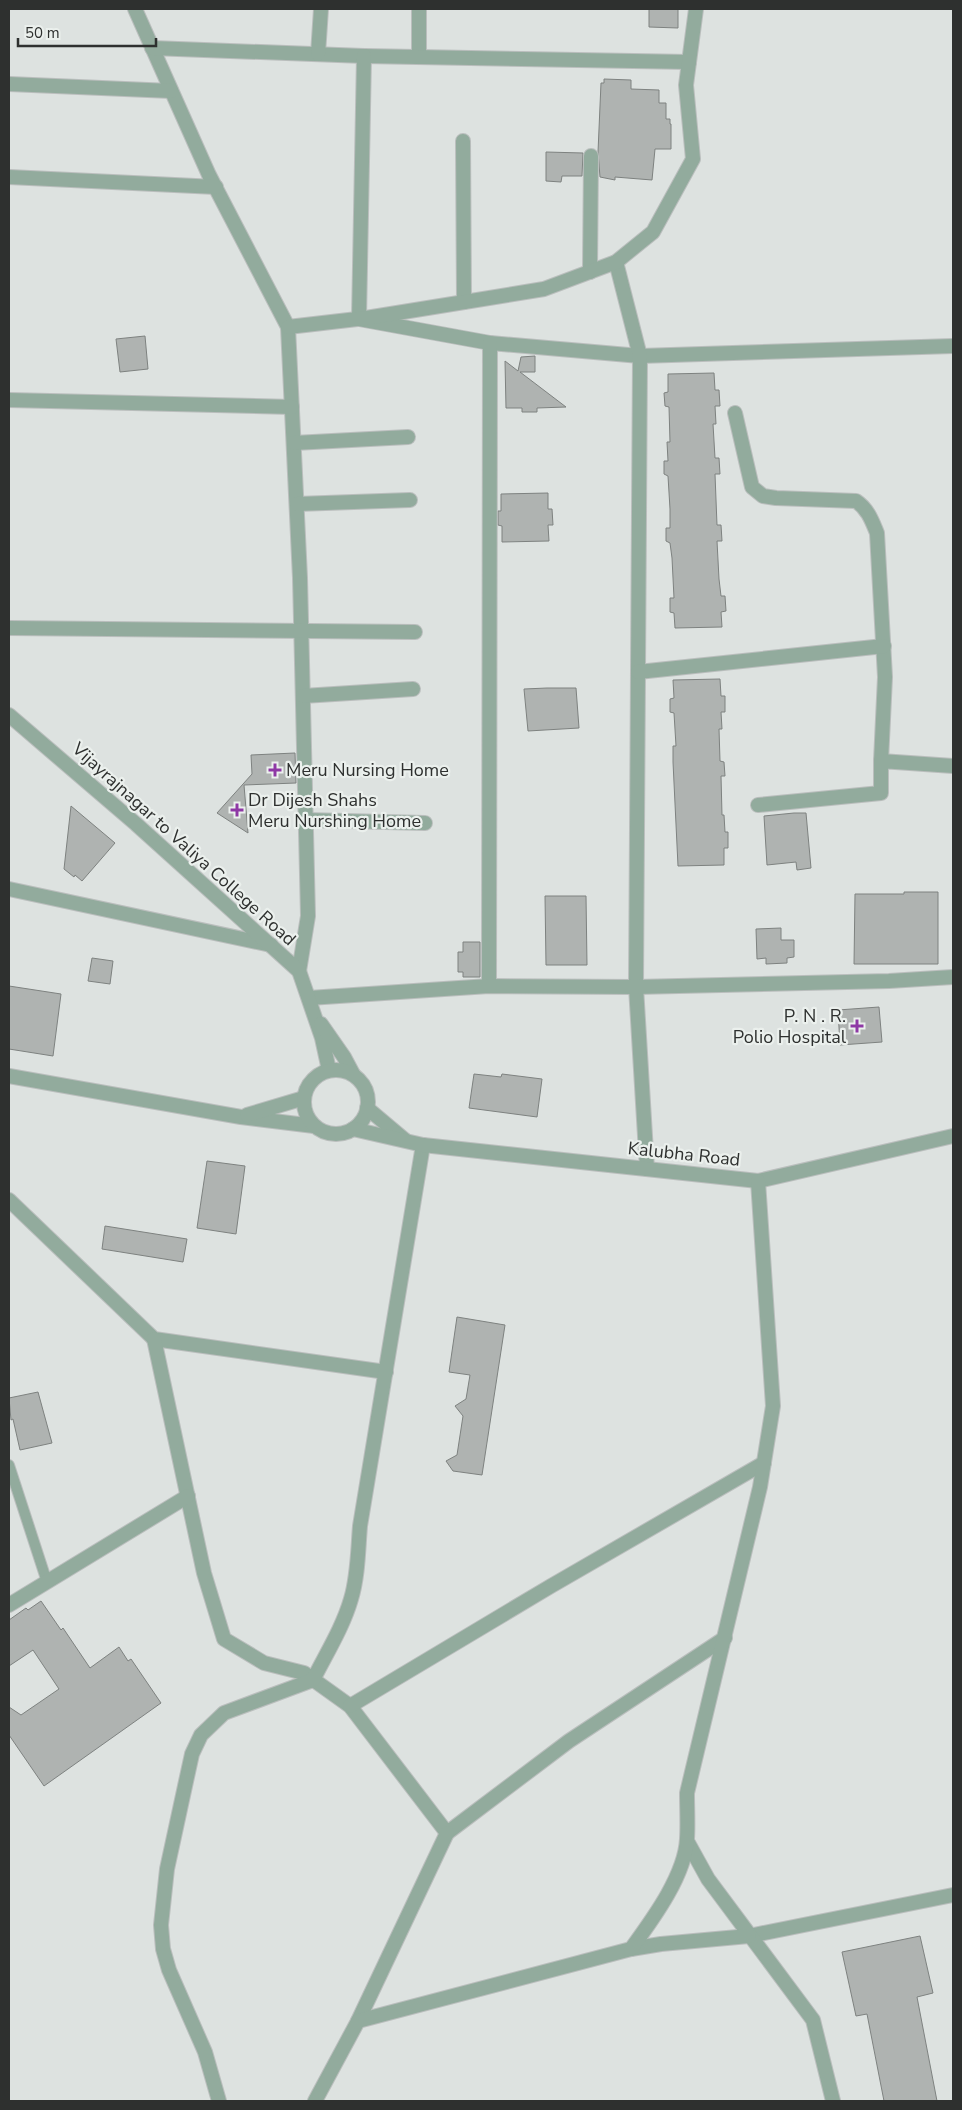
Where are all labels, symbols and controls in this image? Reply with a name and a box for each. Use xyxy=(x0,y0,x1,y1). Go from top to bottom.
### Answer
scale bar xyxy=(18,15,155,47)
text: 50 m xyxy=(25,23,60,43)
street label: Vijayrajnagar to Valiya College Road xyxy=(66,736,301,951)
place label: Meru Nursing Home xyxy=(286,758,449,782)
marker: Meru Nursing Home xyxy=(268,763,282,777)
place label: Dr Dijesh Shahs Meru Nurshing Home xyxy=(248,788,421,833)
marker: Dr Dijesh Shahs Meru Nurshing Home xyxy=(230,803,244,817)
place label: P. N . R. Polio Hospital xyxy=(733,1004,847,1049)
marker: P. N . R. Polio Hospital xyxy=(850,1019,864,1033)
street label: Kalubha Road xyxy=(627,1136,741,1172)

